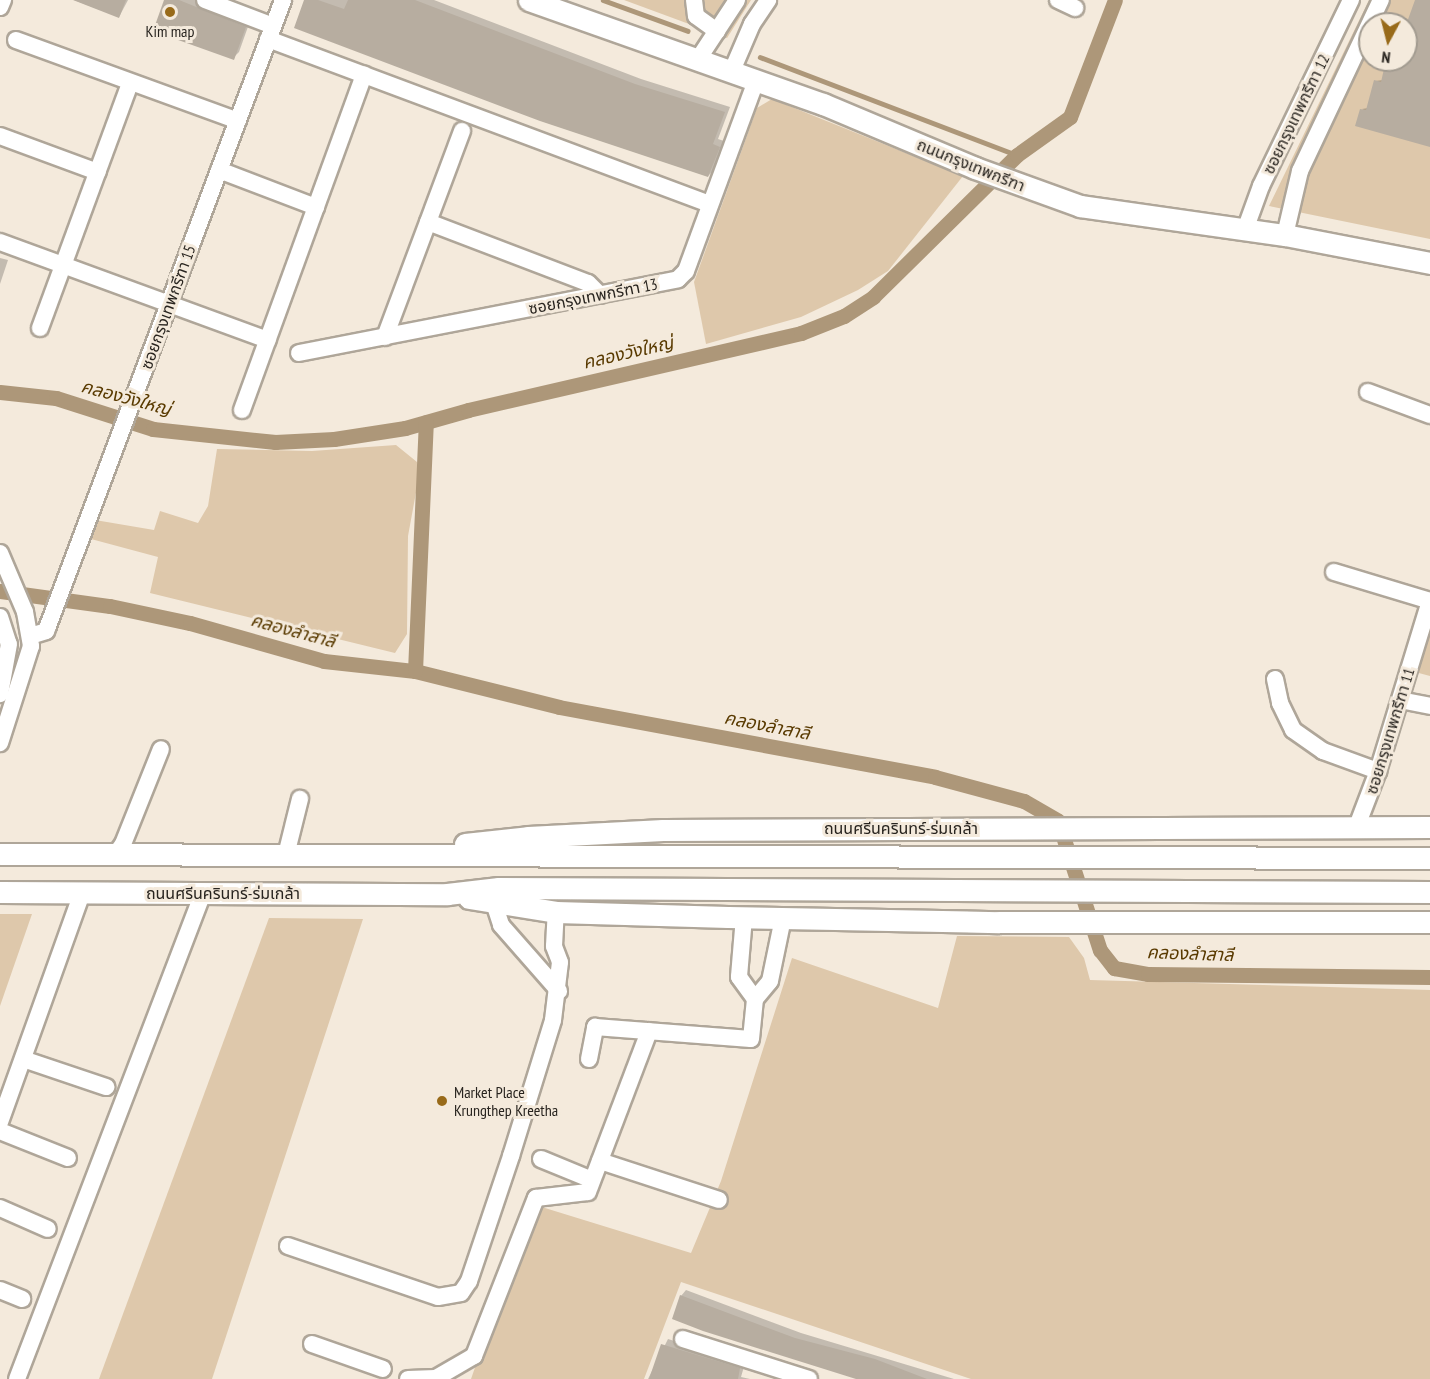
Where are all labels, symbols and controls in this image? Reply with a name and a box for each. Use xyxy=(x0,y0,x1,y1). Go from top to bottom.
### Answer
marker: Kim map xyxy=(163,5,177,19)
north arrow xyxy=(1358,12,1418,72)
place label: Kim map xyxy=(146,21,194,41)
text: N xyxy=(1381,47,1392,68)
street label: ซอยกรุงเทพกรีฑา 12 xyxy=(1259,51,1333,177)
street label: ถนนกรุงเทพกรีฑา xyxy=(914,135,1028,195)
street label: ซอยกรุงเทพกรีฑา 15 xyxy=(137,242,199,372)
street label: ซอยกรุงเทพกรีฑา 13 xyxy=(527,274,659,318)
water label: คลองวังใหญ่ xyxy=(581,332,675,374)
water label: คลองวังใหญ่ xyxy=(79,376,173,420)
water label: คลองลำสาลี xyxy=(248,609,338,653)
street label: ซอยกรุงเทพกรีฑา 11 xyxy=(1362,666,1418,796)
water label: คลองลำสาลี xyxy=(722,707,812,745)
street label: ถนนศรีนครินทร์-ร่มเกล้า xyxy=(824,818,978,838)
street label: ถนนศรีนครินทร์-ร่มเกล้า xyxy=(146,883,300,903)
water label: คลองลำสาลี xyxy=(1146,942,1234,966)
place label: Market Place Krungthep Kreetha xyxy=(454,1082,558,1120)
marker: Market Place Krungthep Kreetha xyxy=(435,1094,449,1108)

